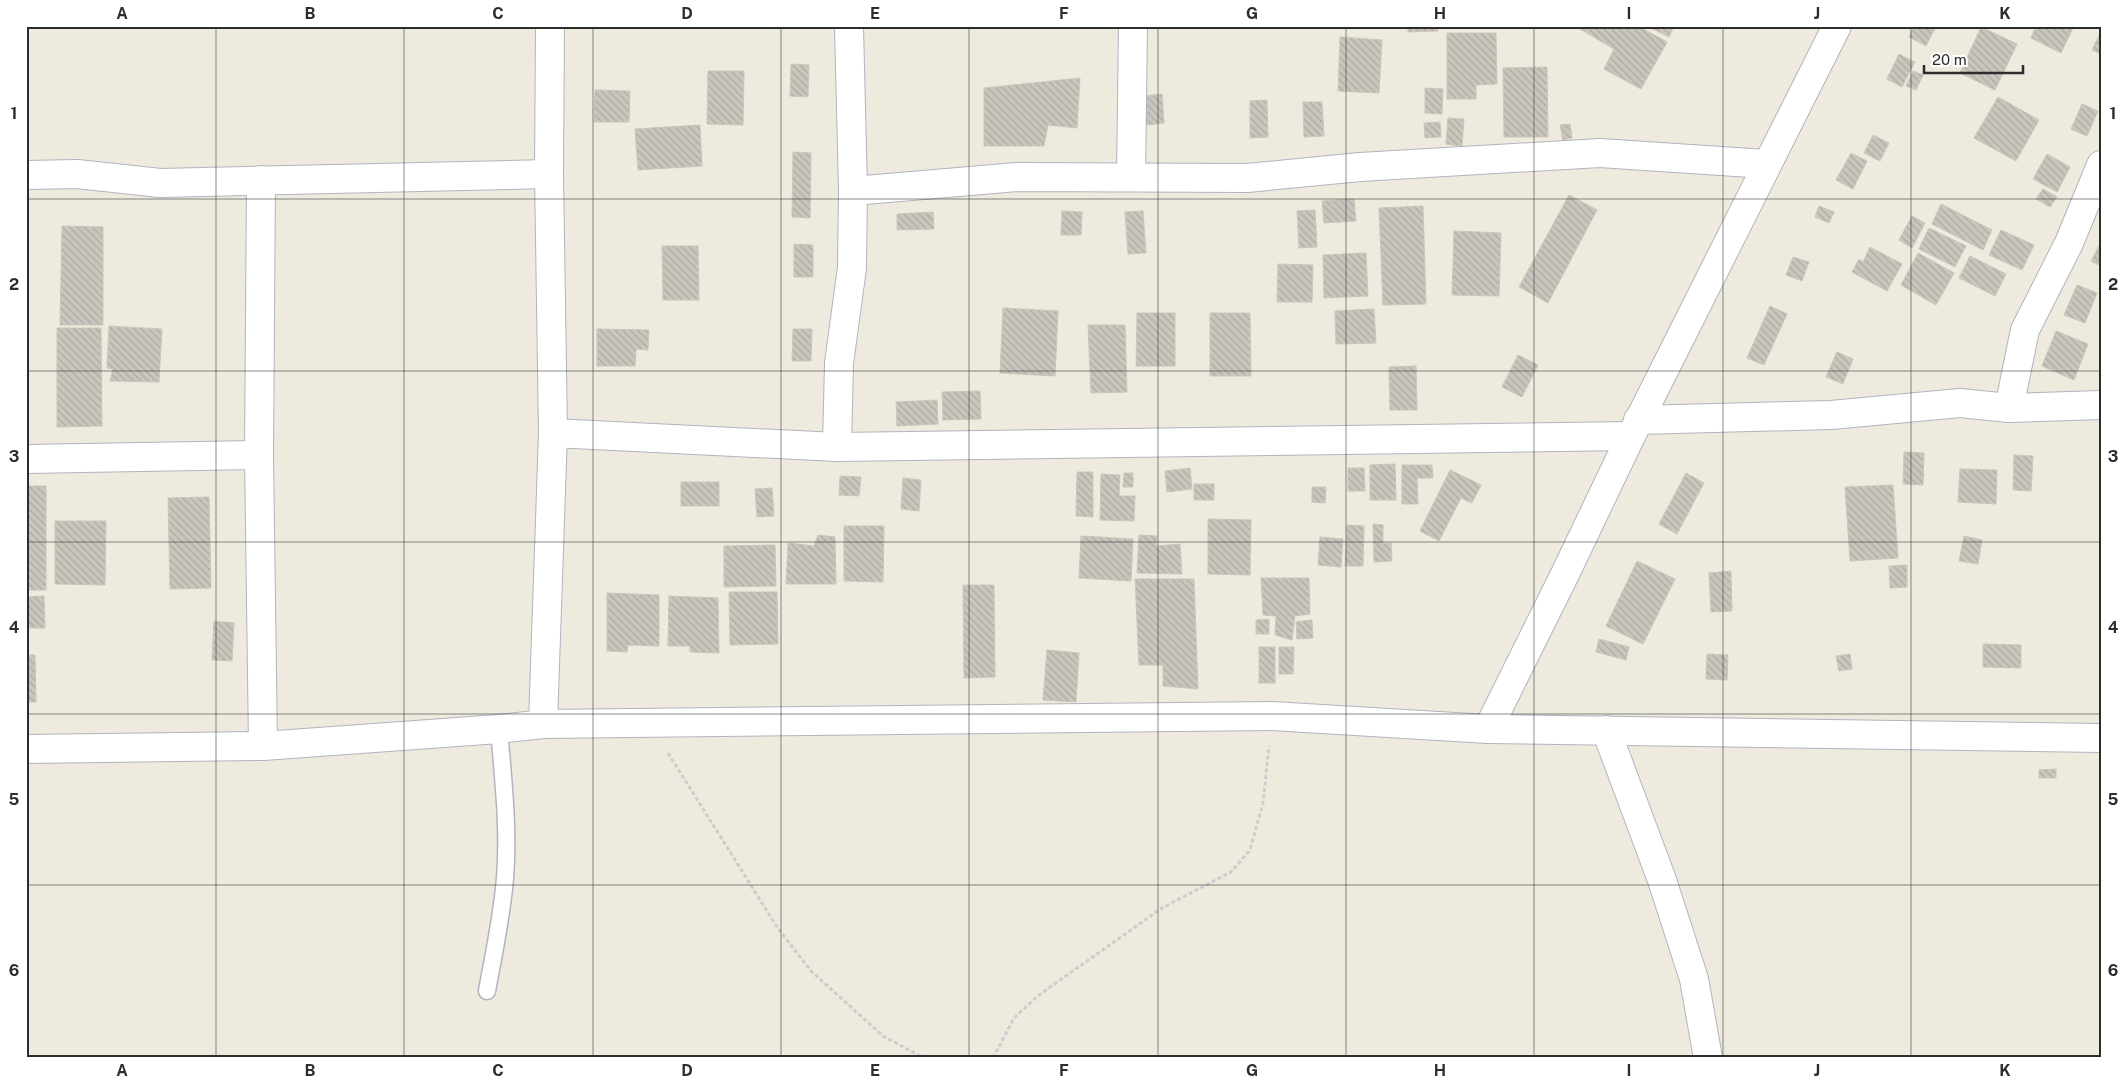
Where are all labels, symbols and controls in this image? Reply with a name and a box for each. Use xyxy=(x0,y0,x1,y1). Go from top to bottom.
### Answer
text: A xyxy=(116,4,128,23)
text: B xyxy=(305,4,316,23)
text: C xyxy=(492,4,504,23)
text: D xyxy=(681,4,693,23)
text: E xyxy=(870,4,880,23)
text: F xyxy=(1059,4,1069,23)
text: G xyxy=(1246,4,1258,23)
text: H xyxy=(1434,4,1446,23)
text: I xyxy=(1627,4,1631,23)
text: J xyxy=(1814,4,1820,23)
text: K xyxy=(1999,4,2011,23)
scale bar xyxy=(1924,42,2023,74)
text: 20 m xyxy=(1932,51,1967,68)
text: 1 xyxy=(11,104,17,123)
text: 1 xyxy=(2110,104,2116,123)
text: 2 xyxy=(9,275,19,294)
text: 2 xyxy=(2108,275,2118,294)
text: 3 xyxy=(9,447,19,466)
text: 3 xyxy=(2108,447,2118,466)
text: 4 xyxy=(9,618,20,637)
text: 4 xyxy=(2108,618,2119,637)
text: 5 xyxy=(9,790,20,809)
text: 5 xyxy=(2108,790,2119,809)
text: 6 xyxy=(9,961,19,980)
text: 6 xyxy=(2108,961,2118,980)
text: A xyxy=(116,1061,128,1080)
text: B xyxy=(305,1061,316,1080)
text: C xyxy=(492,1061,504,1080)
text: D xyxy=(681,1061,693,1080)
text: E xyxy=(870,1061,880,1080)
text: F xyxy=(1059,1061,1069,1080)
text: G xyxy=(1246,1061,1258,1080)
text: H xyxy=(1434,1061,1446,1080)
text: I xyxy=(1627,1061,1631,1080)
text: J xyxy=(1814,1061,1820,1080)
text: K xyxy=(1999,1061,2011,1080)

